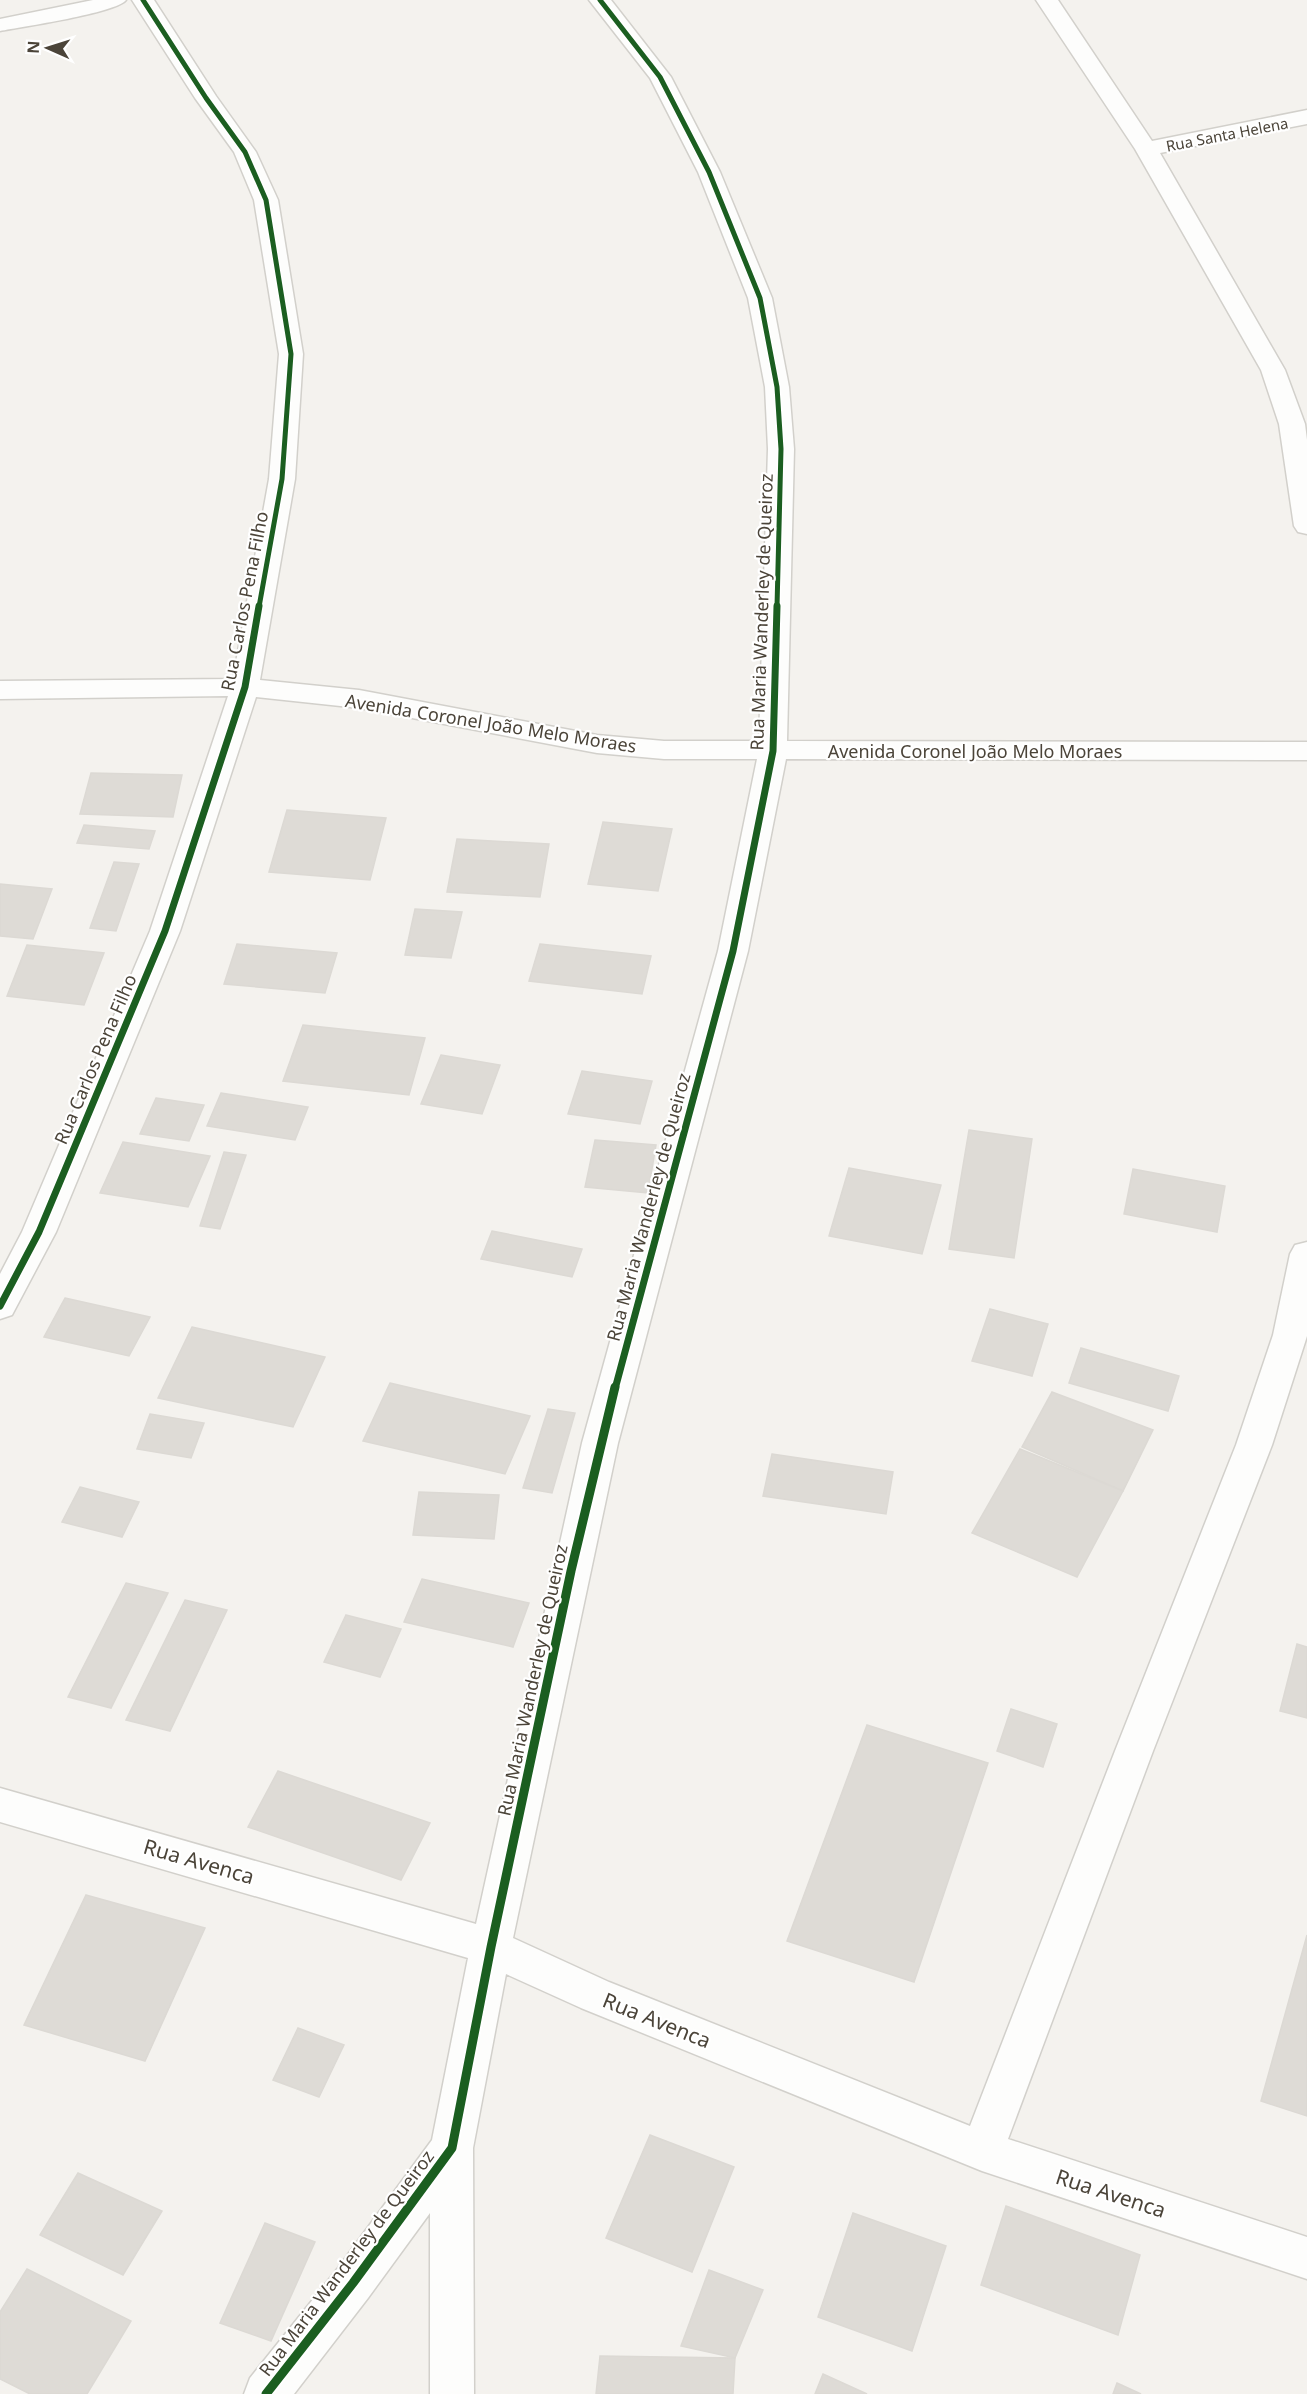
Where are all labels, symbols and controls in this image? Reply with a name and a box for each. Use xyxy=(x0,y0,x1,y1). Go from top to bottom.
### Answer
north arrow xyxy=(18,18,78,78)
text: N xyxy=(22,40,44,54)
street label: Rua Santa Helena xyxy=(1164,112,1290,156)
street label: Rua Maria Wanderley de Queiroz xyxy=(744,473,778,751)
street label: Rua Carlos Pena Filho xyxy=(215,509,273,693)
street label: Avenida Coronel João Melo Moraes xyxy=(344,688,638,758)
street label: Avenida Coronel João Melo Moraes xyxy=(828,739,1122,763)
street label: Rua Carlos Pena Filho xyxy=(48,970,142,1148)
street label: Rua Maria Wanderley de Queiroz xyxy=(601,1070,695,1344)
street label: Rua Maria Wanderley de Queiroz xyxy=(491,1542,573,1818)
street label: Rua Avenca xyxy=(140,1832,258,1890)
street label: Rua Avenca xyxy=(599,1986,715,2054)
street label: Rua Maria Wanderley de Queiroz xyxy=(253,2145,439,2381)
street label: Rua Avenca xyxy=(1052,2162,1170,2224)

